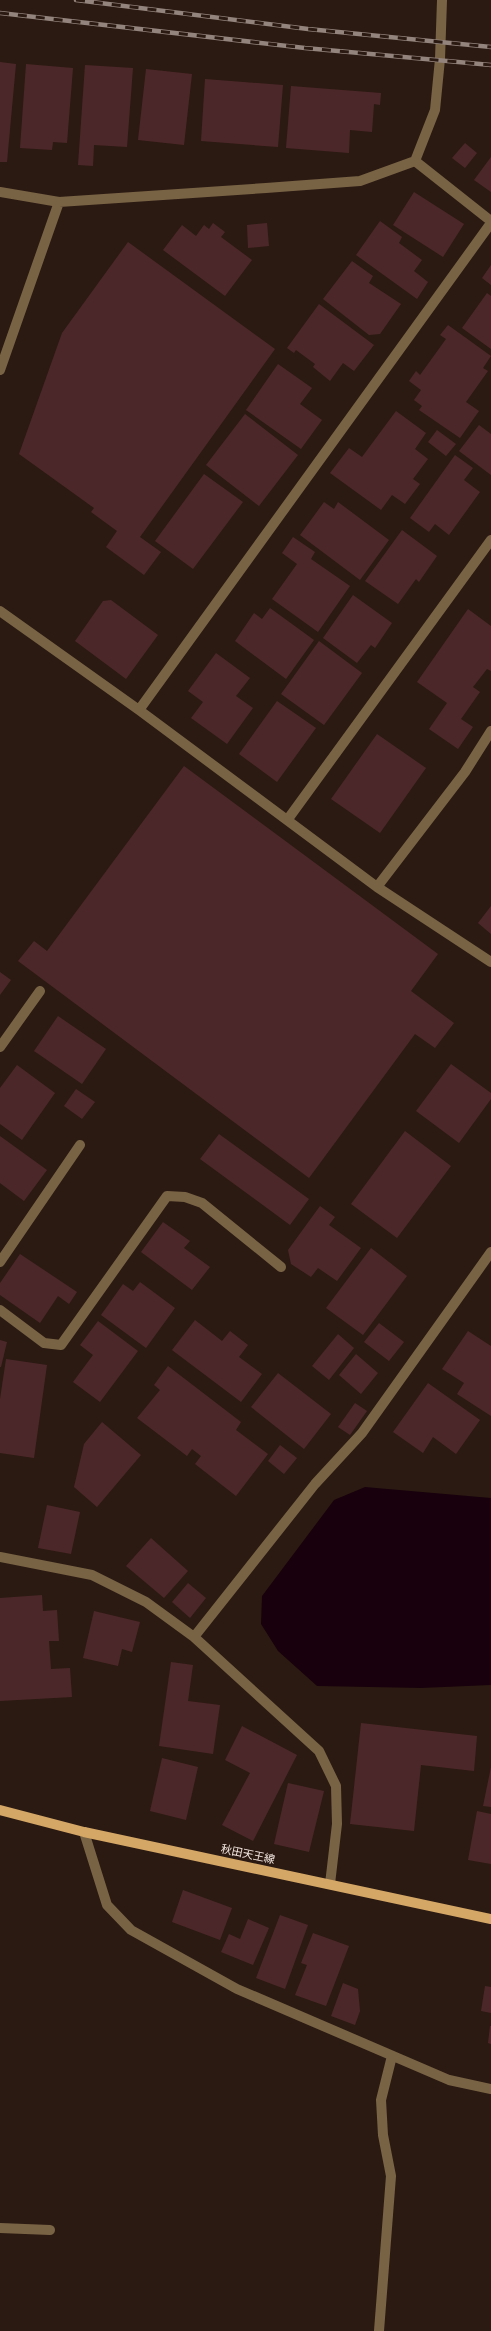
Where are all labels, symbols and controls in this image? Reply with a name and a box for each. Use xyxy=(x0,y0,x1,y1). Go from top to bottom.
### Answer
street label: 秋田天王線 xyxy=(219,1840,277,1868)

